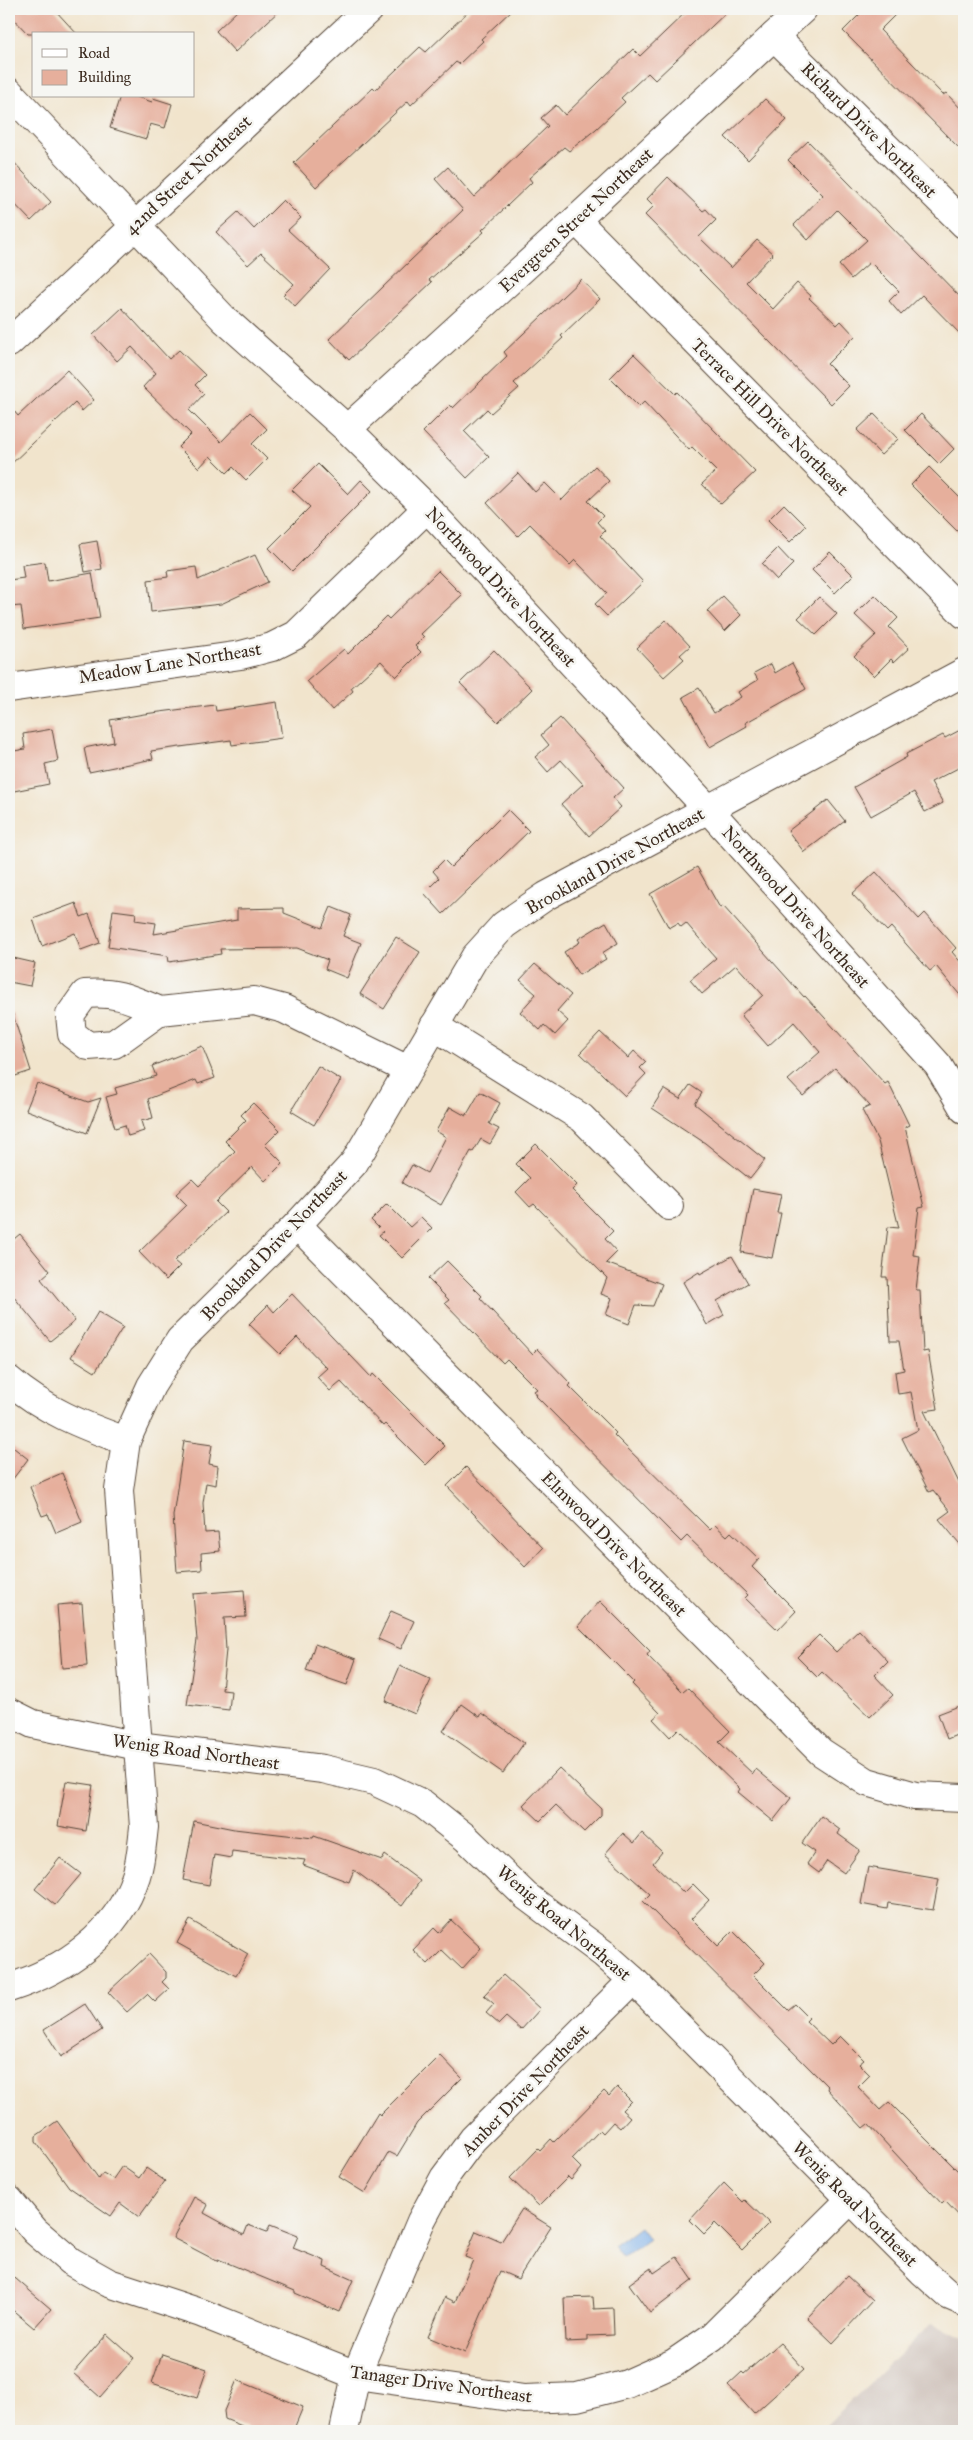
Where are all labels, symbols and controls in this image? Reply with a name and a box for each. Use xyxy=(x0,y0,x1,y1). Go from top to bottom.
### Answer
legend xyxy=(32,32,195,98)
text: Road xyxy=(78,44,110,62)
street label: Richard Drive Northeast xyxy=(797,58,942,203)
text: Building xyxy=(78,68,132,86)
street label: 42nd Street Northeast xyxy=(120,110,256,239)
street label: Evergreen Street Northeast xyxy=(494,142,659,298)
street label: Terrace Hill Drive Northeast xyxy=(687,334,854,501)
street label: Northwood Drive Northeast xyxy=(421,502,581,672)
street label: Meadow Lane Northeast xyxy=(77,638,263,688)
street label: Brookland Drive Northeast xyxy=(522,802,709,919)
street label: Northwood Drive Northeast xyxy=(717,821,875,993)
street label: Brookland Drive Northeast xyxy=(196,1165,352,1325)
street label: Elmwood Drive Northeast xyxy=(537,1467,692,1622)
street label: Wenig Road Northeast xyxy=(111,1729,281,1776)
street label: Wenig Road Northeast xyxy=(492,1860,636,1987)
street label: Amber Drive Northeast xyxy=(456,2019,594,2161)
street label: Wenig Road Northeast xyxy=(787,2137,923,2272)
street label: Tanager Drive Northeast xyxy=(349,2360,534,2409)

